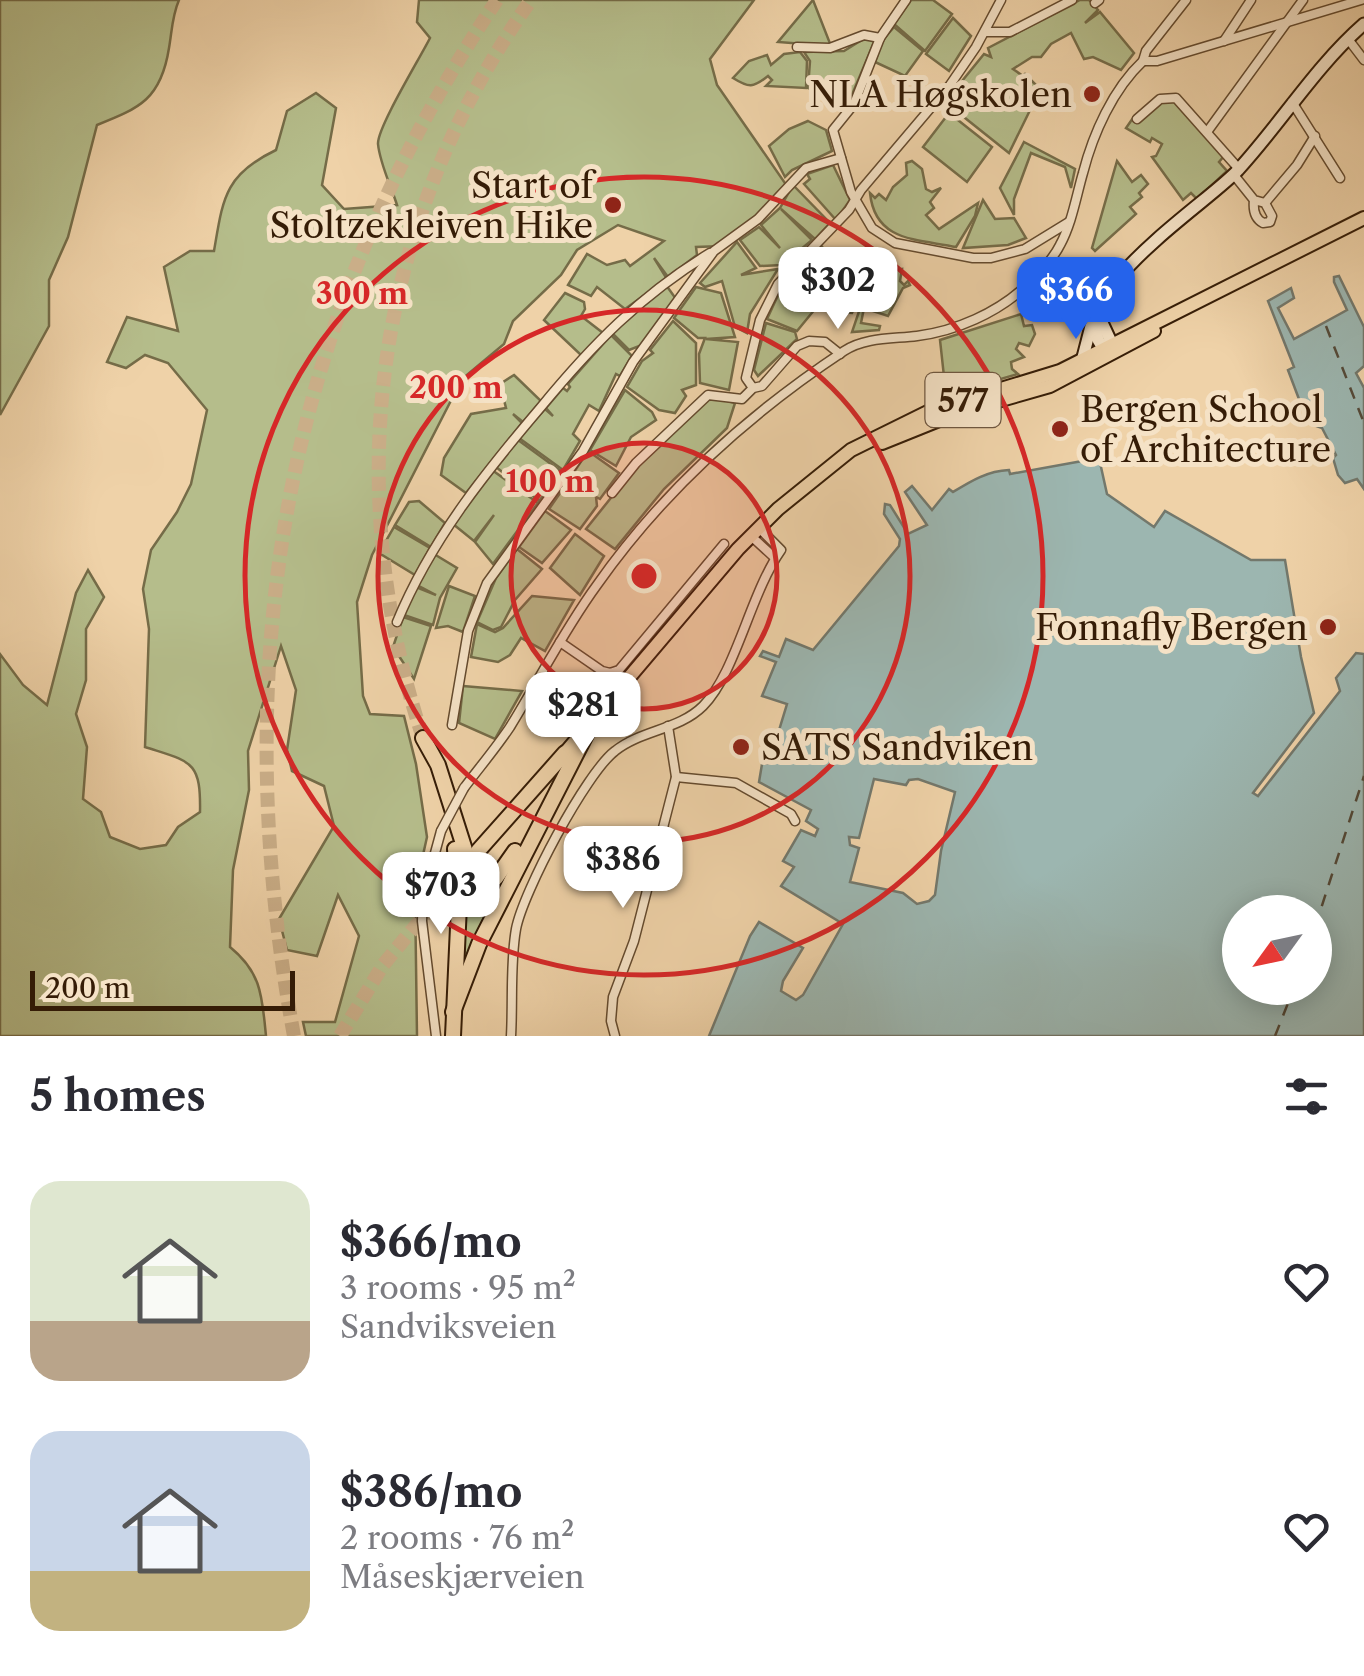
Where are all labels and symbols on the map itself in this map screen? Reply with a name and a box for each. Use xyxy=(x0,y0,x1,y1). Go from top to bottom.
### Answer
place label: NLA Høgskolen xyxy=(809,73,1072,116)
marker: NLA Høgskolen xyxy=(1081,83,1103,105)
place label: Start of Stoltzekleiven Hike xyxy=(269,164,597,247)
marker: Start of Stoltzekleiven Hike xyxy=(602,194,624,216)
pin: $302 xyxy=(779,247,897,332)
pin: $366 xyxy=(1017,257,1135,342)
text: 300 m xyxy=(316,275,408,312)
text: 200 m xyxy=(409,369,503,406)
road number: 577 xyxy=(926,373,1000,427)
place label: Bergen School of Architecture xyxy=(1080,388,1331,471)
marker: Bergen School of Architecture xyxy=(1049,418,1071,440)
text: 100 m xyxy=(506,463,595,500)
centre of rings xyxy=(626,558,662,594)
place label: Fonnafly Bergen xyxy=(1035,606,1308,649)
marker: Fonnafly Bergen xyxy=(1317,616,1339,638)
pin: $281 xyxy=(524,672,642,757)
place label: SATS Sandviken xyxy=(761,726,1033,769)
marker: SATS Sandviken xyxy=(730,736,752,758)
pin: $386 xyxy=(564,826,682,911)
pin: $703 xyxy=(382,852,500,937)
north arrow xyxy=(1222,895,1332,1005)
scale bar xyxy=(30,966,295,1010)

